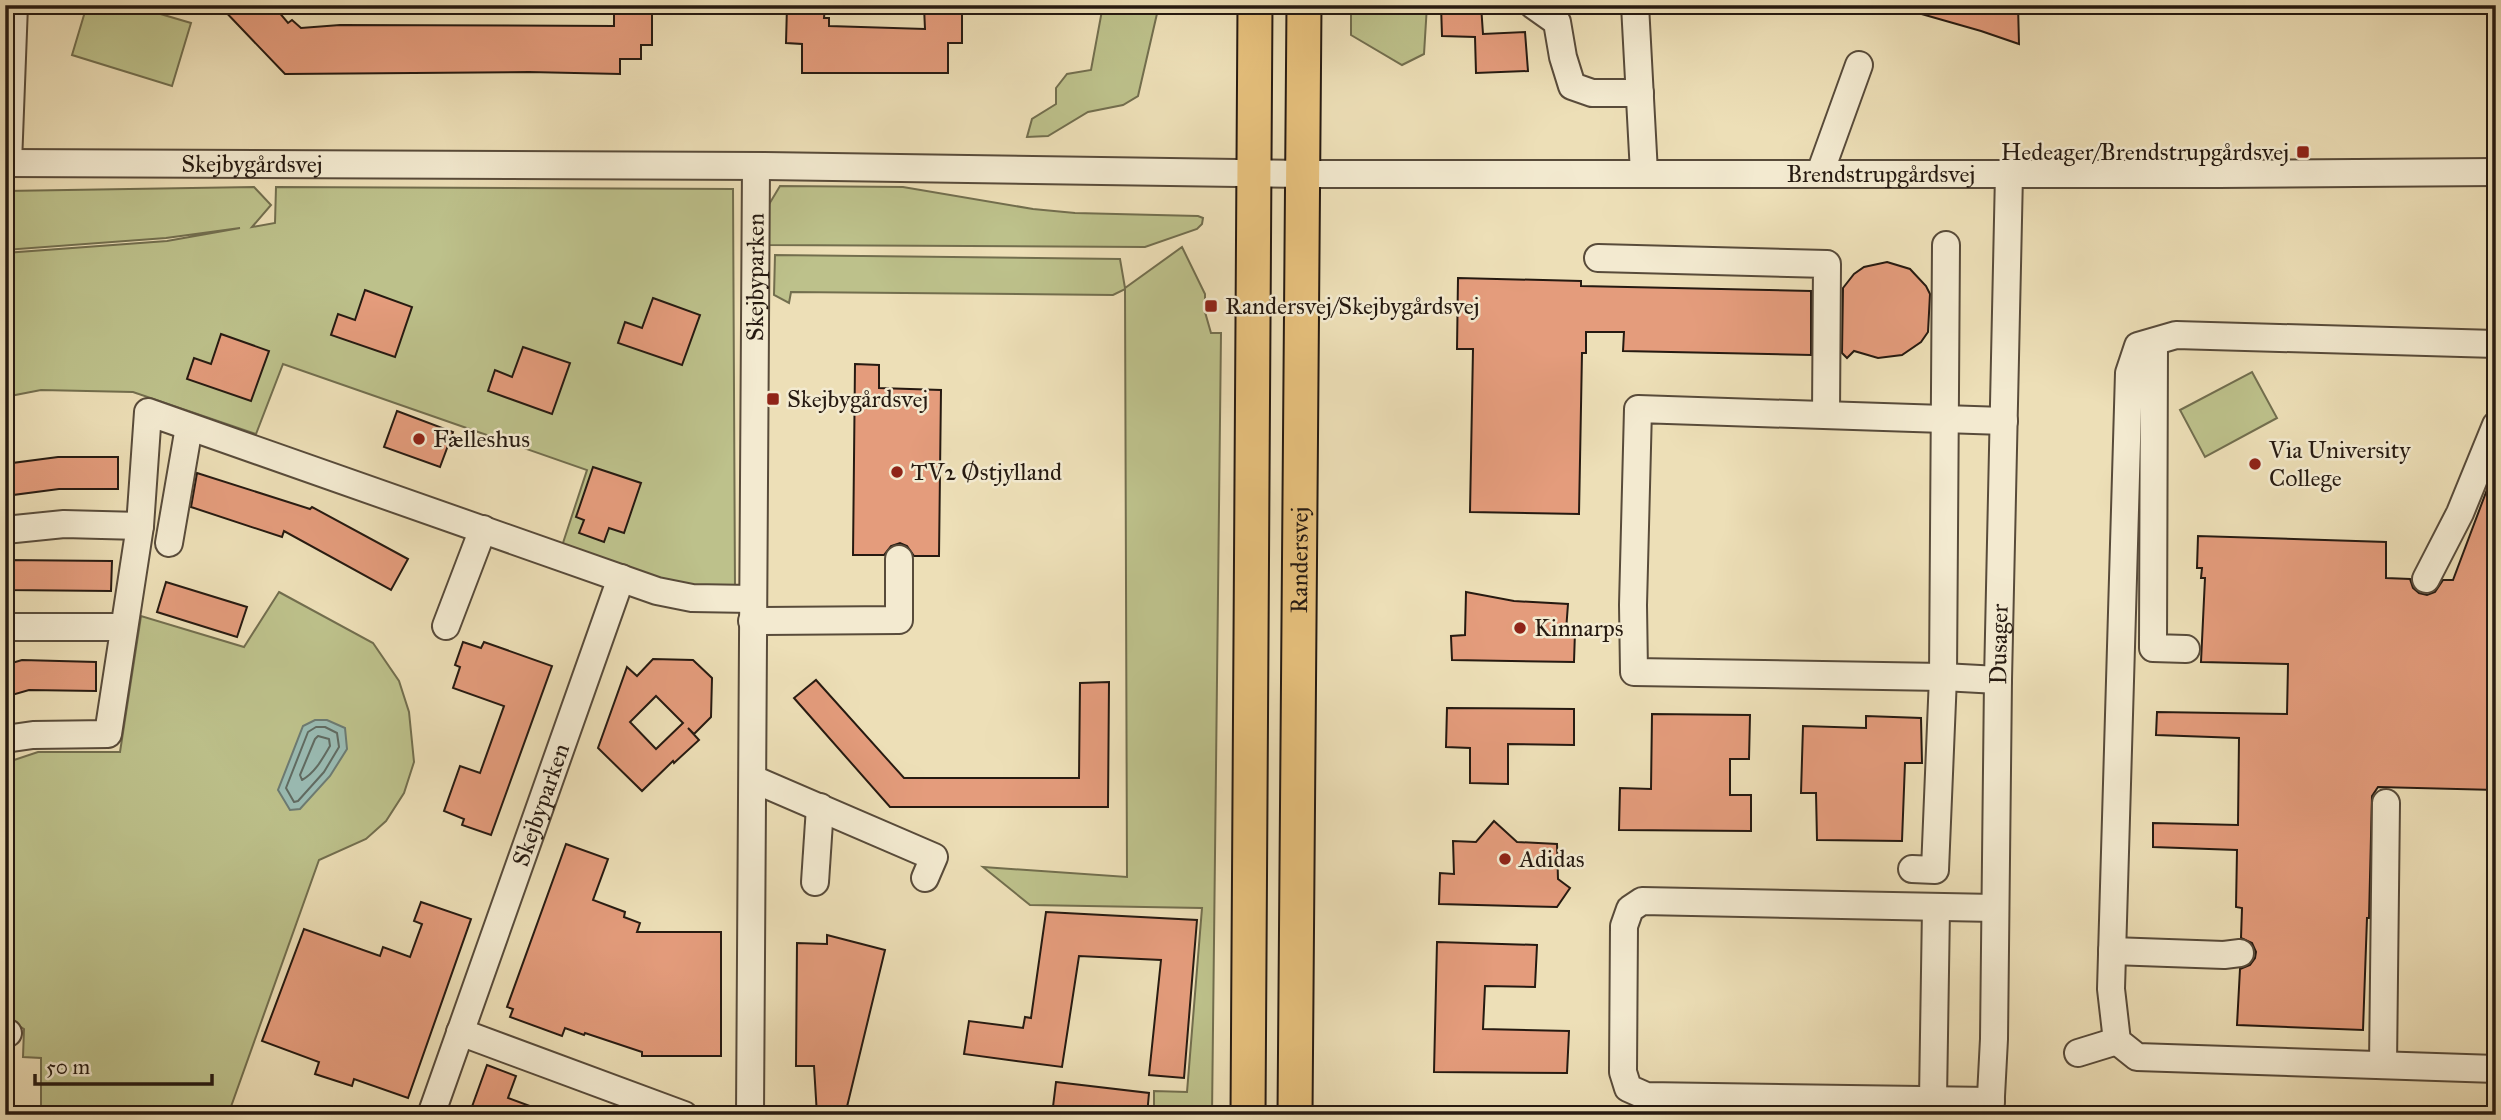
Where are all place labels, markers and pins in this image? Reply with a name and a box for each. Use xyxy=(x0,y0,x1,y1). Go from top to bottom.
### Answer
place label: Hedeager/Brendstrupgårdsvej xyxy=(2001,137,2289,167)
marker: Hedeager/Brendstrupgårdsvej xyxy=(2295,144,2311,160)
place label: Randersvej/Skejbygårdsvej xyxy=(1225,291,1480,321)
marker: Randersvej/Skejbygårdsvej xyxy=(1203,298,1219,314)
place label: Skejbygårdsvej xyxy=(787,384,928,414)
marker: Skejbygårdsvej xyxy=(765,391,781,407)
place label: Fælleshus xyxy=(433,424,530,454)
marker: Fælleshus xyxy=(411,431,427,447)
place label: Via University College xyxy=(2268,435,2411,493)
marker: Via University College xyxy=(2247,456,2263,472)
place label: TV2 Østjylland xyxy=(911,457,1062,487)
marker: TV2 Østjylland xyxy=(889,464,905,480)
place label: Kinnarps xyxy=(1534,613,1624,643)
marker: Kinnarps xyxy=(1512,620,1528,636)
place label: Adidas xyxy=(1518,844,1585,874)
marker: Adidas xyxy=(1497,851,1513,867)

